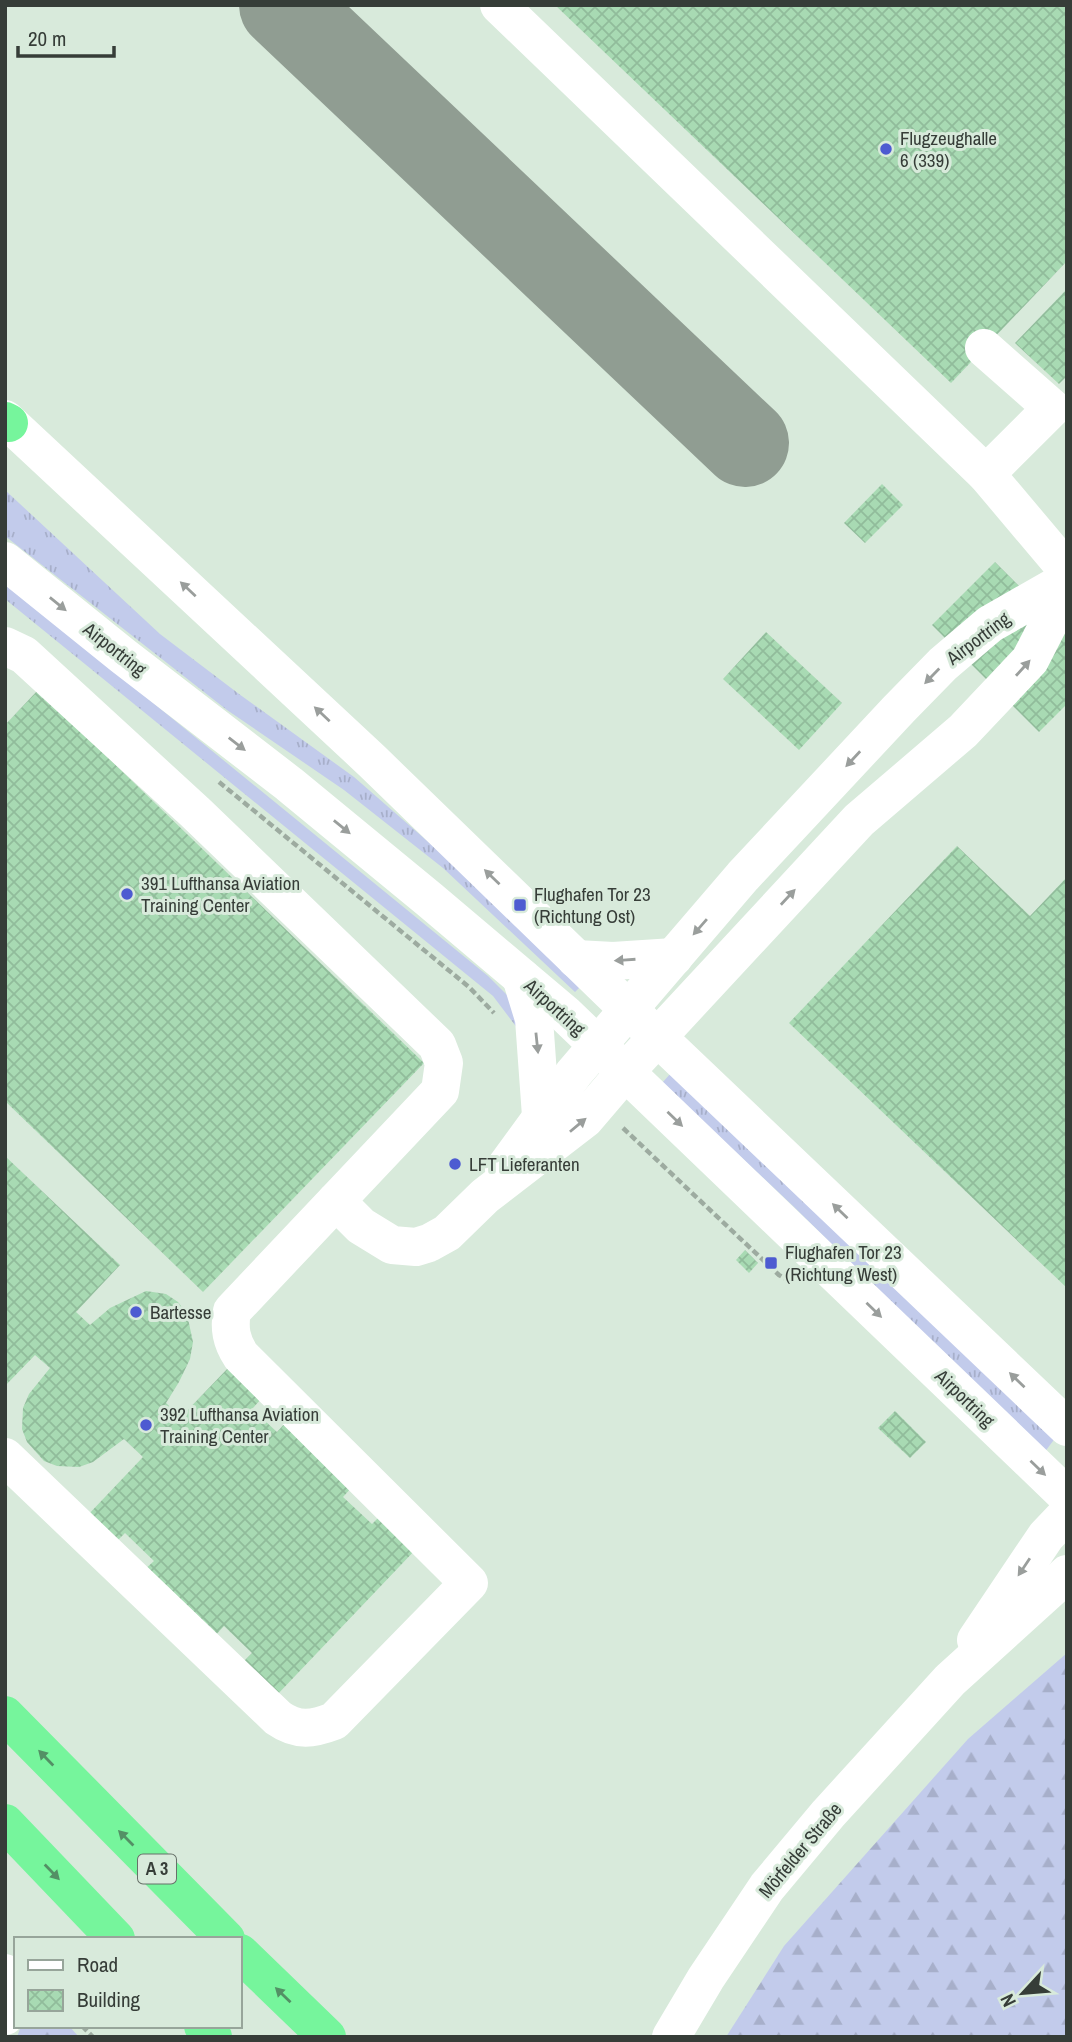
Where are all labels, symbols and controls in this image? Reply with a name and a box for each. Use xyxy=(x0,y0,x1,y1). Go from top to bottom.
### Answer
scale bar xyxy=(18,14,114,58)
text: 20 m xyxy=(28,24,66,53)
place label: Flugzeughalle 6 (339) xyxy=(900,125,997,173)
marker: Flugzeughalle 6 (339) xyxy=(878,141,894,157)
one-way arrow xyxy=(179,581,197,597)
one-way arrow xyxy=(50,596,67,611)
street label: Airportring xyxy=(940,605,1015,671)
street label: Airportring xyxy=(77,615,152,682)
one-way arrow xyxy=(1014,660,1030,677)
one-way arrow xyxy=(923,667,940,684)
one-way arrow xyxy=(314,707,331,723)
one-way arrow xyxy=(228,737,246,752)
one-way arrow xyxy=(845,750,861,767)
one-way arrow xyxy=(332,820,350,835)
one-way arrow xyxy=(483,869,500,886)
place label: 391 Lufthansa Aviation Training Center xyxy=(141,870,300,918)
place label: Flughafen Tor 23 (Richtung Ost) xyxy=(534,881,651,929)
marker: 391 Lufthansa Aviation Training Center xyxy=(119,886,135,902)
one-way arrow xyxy=(779,889,795,906)
marker: Flughafen Tor 23 (Richtung Ost) xyxy=(512,897,528,913)
one-way arrow xyxy=(692,918,708,936)
one-way arrow xyxy=(614,955,636,966)
street label: Airportring xyxy=(518,972,591,1042)
one-way arrow xyxy=(531,1032,542,1054)
one-way arrow xyxy=(666,1110,683,1126)
one-way arrow xyxy=(569,1117,587,1133)
place label: LFT Lieferanten xyxy=(469,1151,580,1177)
marker: LFT Lieferanten xyxy=(447,1156,463,1172)
one-way arrow xyxy=(832,1203,849,1219)
place label: Flughafen Tor 23 (Richtung West) xyxy=(785,1239,902,1287)
marker: Flughafen Tor 23 (Richtung West) xyxy=(763,1255,779,1271)
place label: Bartesse xyxy=(150,1299,211,1325)
one-way arrow xyxy=(865,1302,882,1318)
marker: Bartesse xyxy=(128,1304,144,1320)
street label: Airportring xyxy=(929,1362,1001,1433)
one-way arrow xyxy=(1009,1373,1026,1389)
place label: 392 Lufthansa Aviation Training Center xyxy=(160,1401,319,1449)
marker: 392 Lufthansa Aviation Training Center xyxy=(138,1417,154,1433)
one-way arrow xyxy=(1029,1459,1046,1475)
one-way arrow xyxy=(1017,1558,1031,1576)
one-way arrow xyxy=(39,1750,55,1767)
street label: Mörfelder Straße xyxy=(752,1797,848,1903)
one-way arrow xyxy=(117,1830,134,1847)
road number: A 3 xyxy=(138,1854,176,1884)
one-way arrow xyxy=(44,1863,60,1880)
legend xyxy=(14,1937,242,2028)
text: Road xyxy=(77,1950,118,1979)
north arrow xyxy=(988,1958,1058,2028)
text: Building xyxy=(77,1985,141,2014)
one-way arrow xyxy=(275,1987,292,2003)
text: N xyxy=(994,1990,1022,2011)

